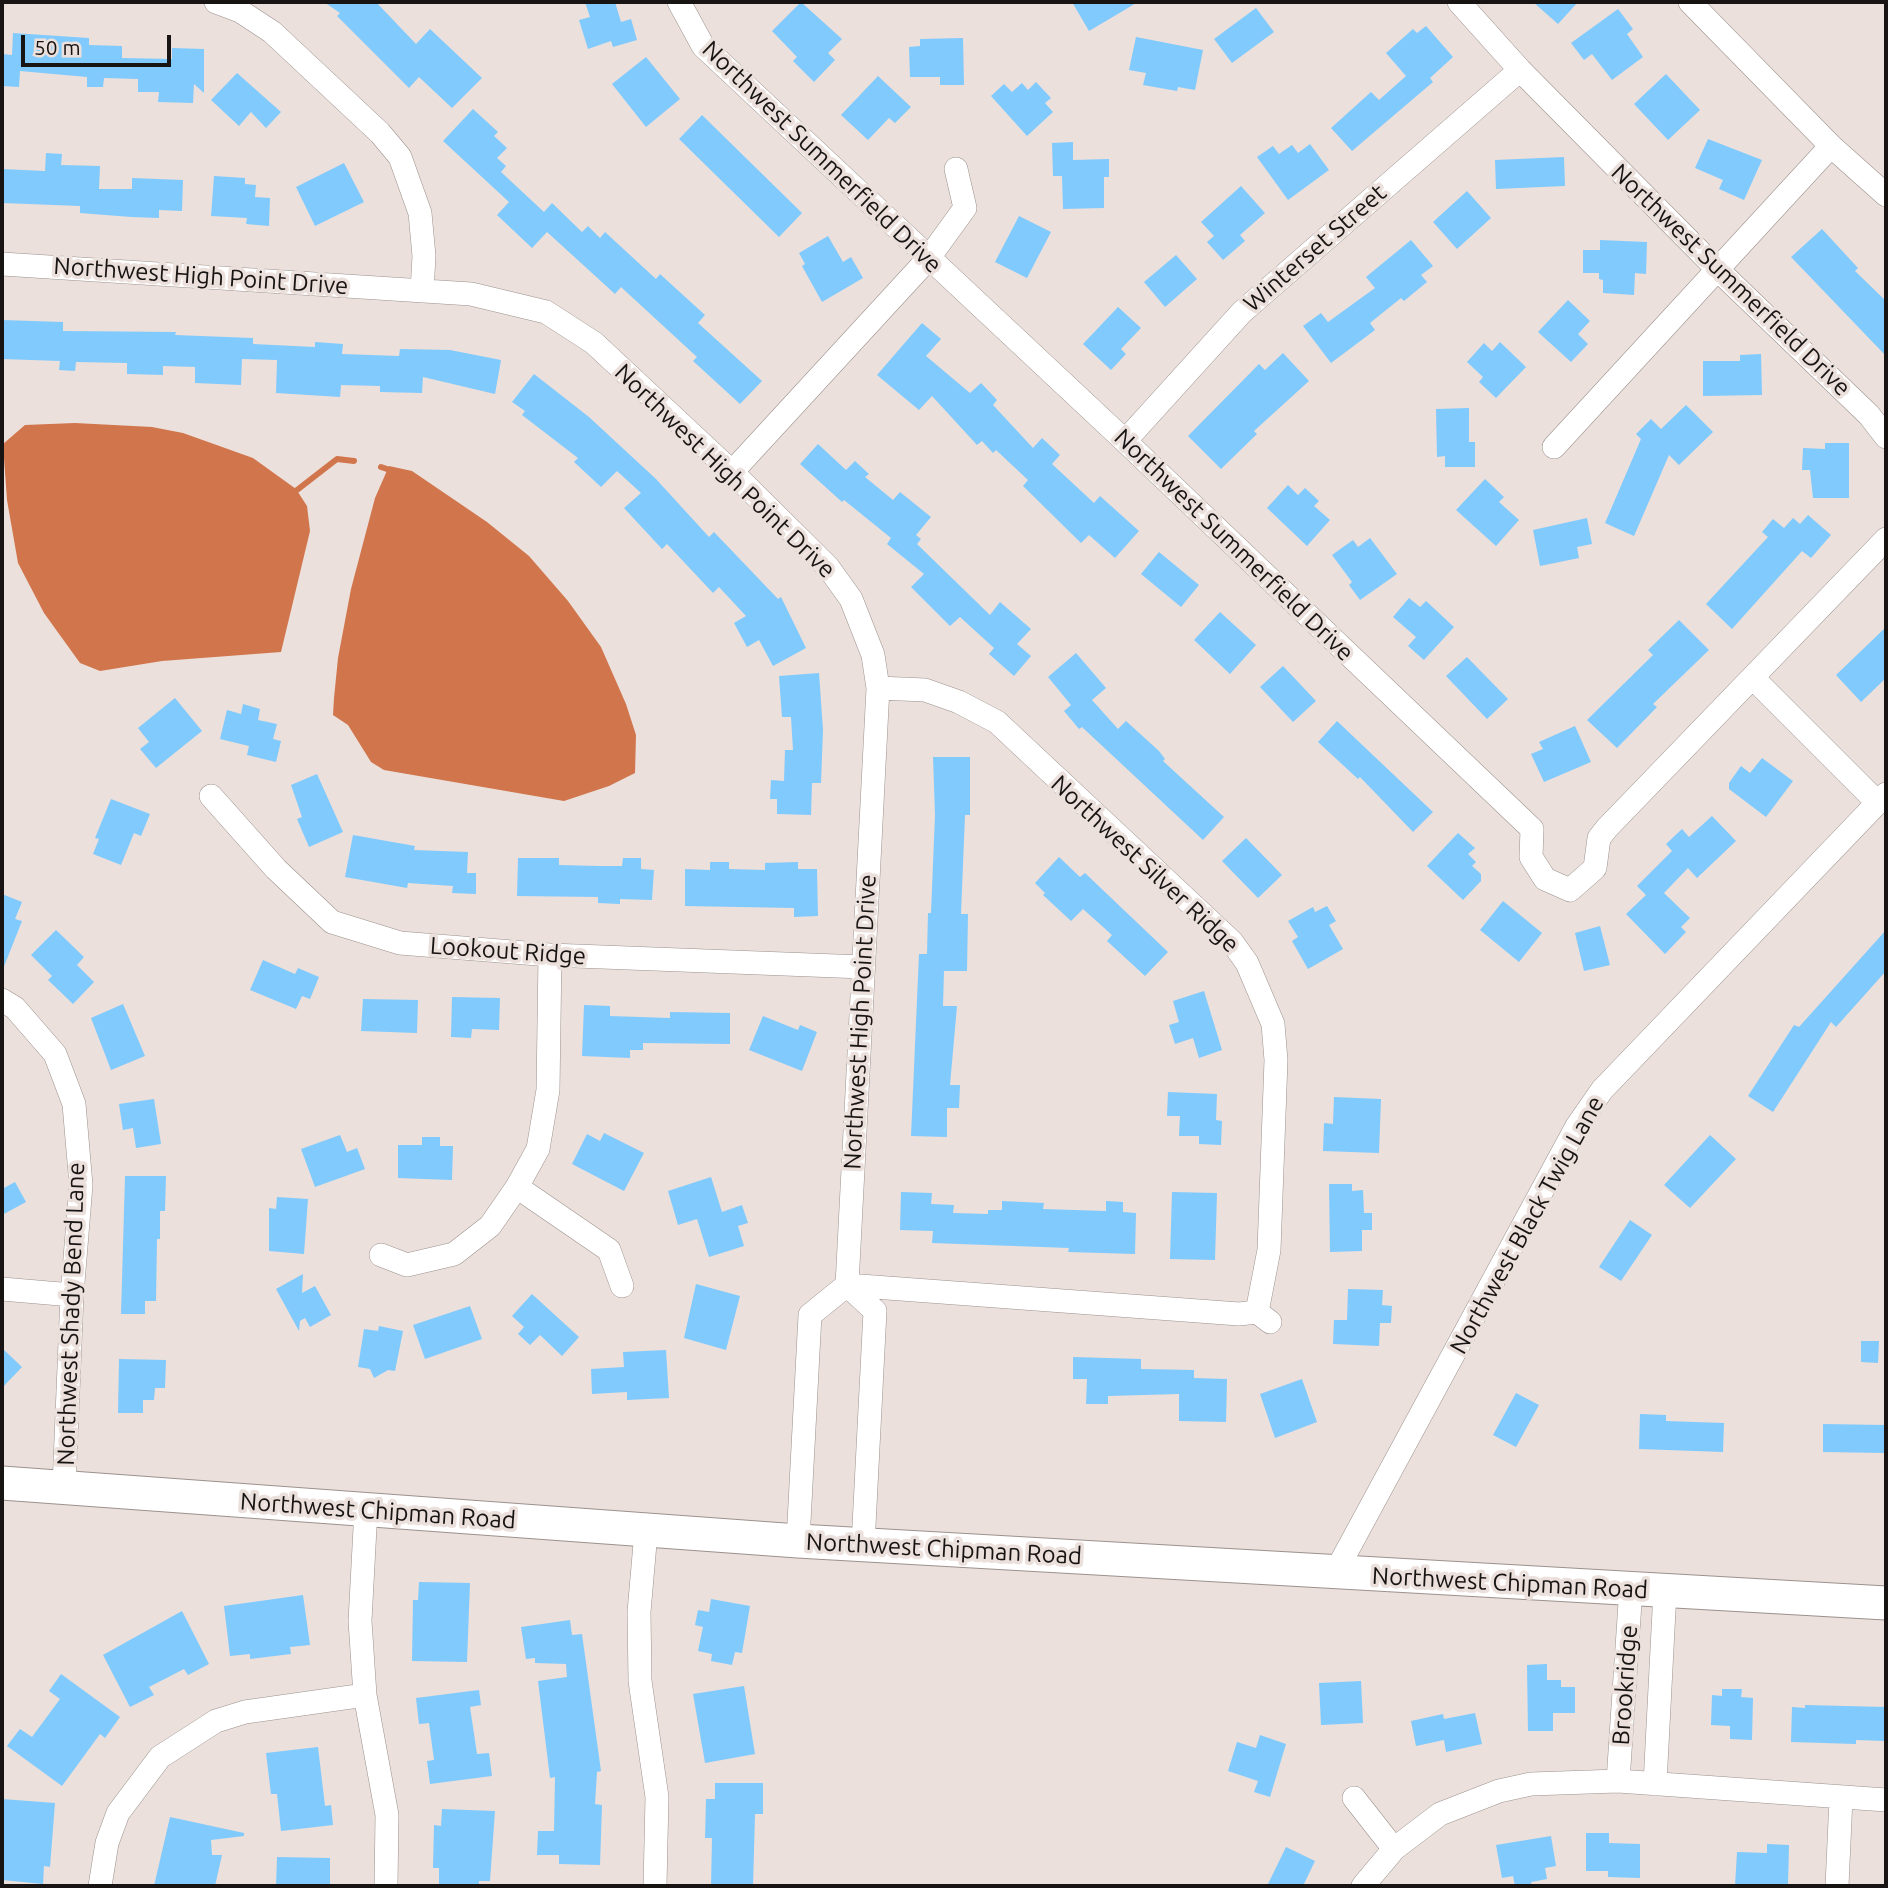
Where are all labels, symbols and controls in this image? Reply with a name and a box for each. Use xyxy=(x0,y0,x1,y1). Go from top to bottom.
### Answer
scale bar xyxy=(24,21,175,65)
text: 50 m xyxy=(34,35,81,59)
street label: Northwest Summerfield Drive xyxy=(696,35,948,279)
street label: Northwest Summerfield Drive xyxy=(1605,158,1857,402)
street label: Winterset Street xyxy=(1238,178,1392,318)
street label: Northwest High Point Drive xyxy=(53,251,349,301)
street label: Northwest High Point Drive xyxy=(609,358,841,584)
street label: Northwest Summerfield Drive xyxy=(1108,423,1360,667)
street label: Northwest Silver Ridge xyxy=(1045,769,1245,959)
street label: Northwest High Point Drive xyxy=(838,874,882,1170)
street label: Lookout Ridge xyxy=(429,931,587,971)
street label: Northwest Black Twig Lane xyxy=(1444,1091,1610,1359)
street label: Northwest Shady Bend Lane xyxy=(51,1162,91,1466)
street label: Northwest Chipman Road xyxy=(239,1487,517,1535)
street label: Northwest Chipman Road xyxy=(805,1527,1083,1571)
street label: Northwest Chipman Road xyxy=(1371,1561,1649,1605)
street label: Brookridge xyxy=(1606,1624,1644,1746)

